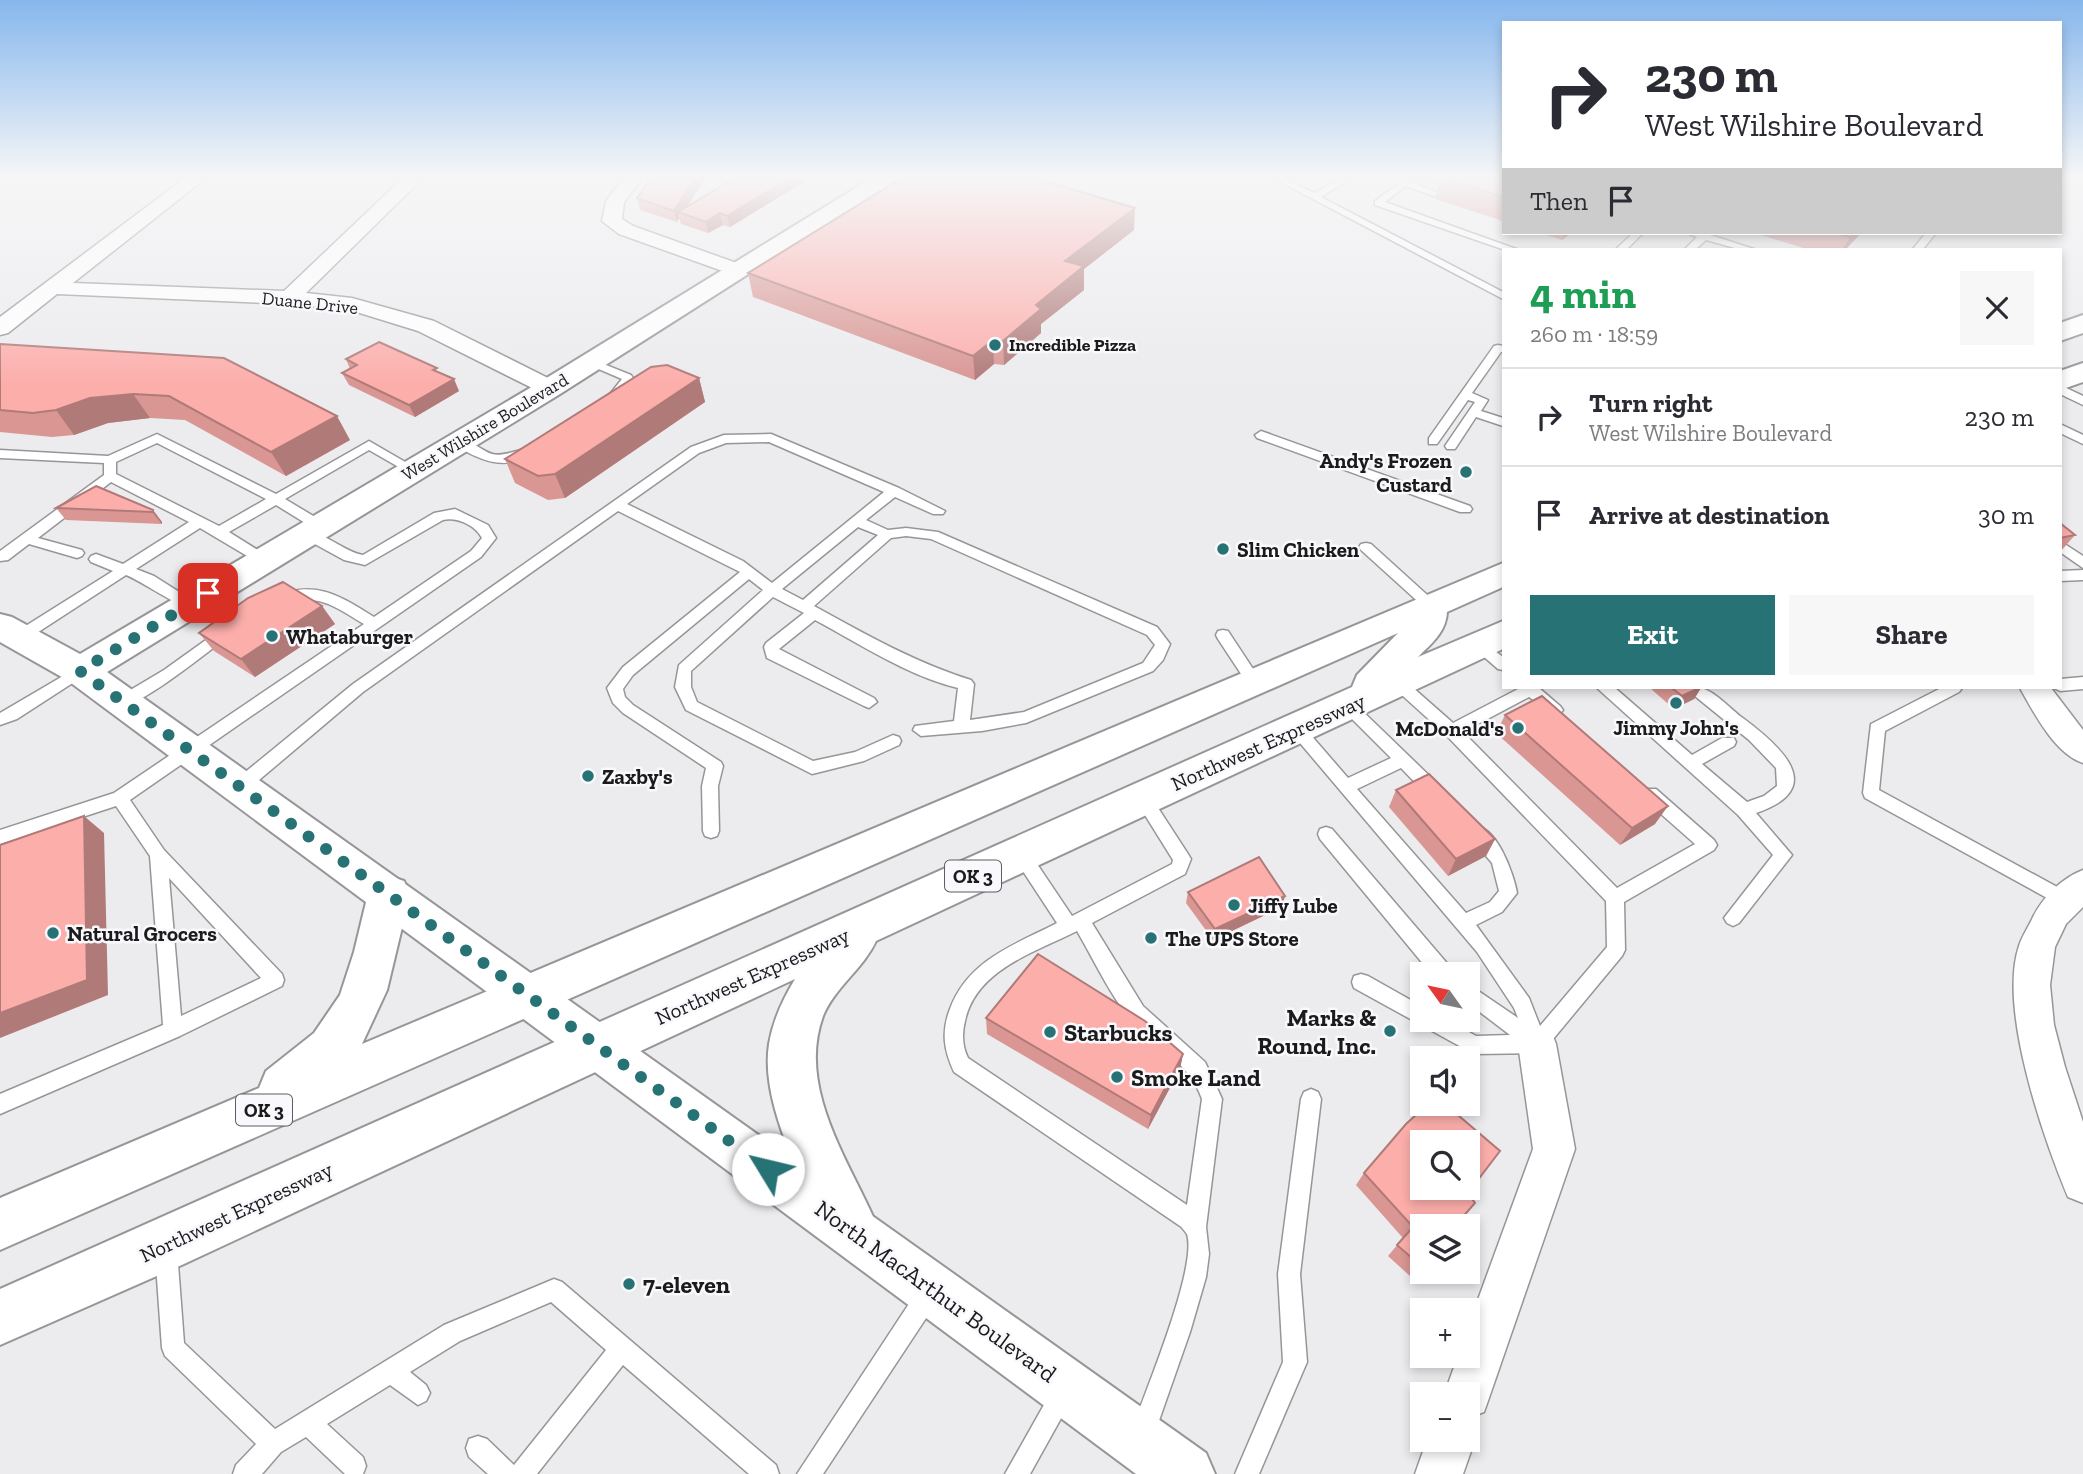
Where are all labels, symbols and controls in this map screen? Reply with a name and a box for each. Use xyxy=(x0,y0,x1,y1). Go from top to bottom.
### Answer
text: 230 m xyxy=(1645,46,1778,105)
icon: right xyxy=(1530,49,1621,140)
text: West Wilshire Boulevard xyxy=(1645,106,1983,144)
icon: arrive xyxy=(1602,182,1640,220)
text: Then xyxy=(1530,185,1588,217)
text: 4 min xyxy=(1530,268,1636,319)
button: close xyxy=(1960,271,2034,345)
street label: Duane Drive xyxy=(261,287,359,319)
text: 260 m · 18:59 xyxy=(1530,320,1658,348)
place label: Incredible Pizza xyxy=(1009,334,1136,356)
marker: Incredible Pizza xyxy=(987,337,1003,353)
street label: West Wilshire Boulevard xyxy=(398,368,572,485)
text: Turn right xyxy=(1589,387,1712,419)
icon: right xyxy=(1530,398,1568,436)
text: 230 m xyxy=(1965,401,2034,433)
text: West Wilshire Boulevard xyxy=(1589,419,1832,447)
place label: Andy's Frozen Custard xyxy=(1320,448,1453,497)
marker: Andy's Frozen Custard xyxy=(1458,464,1474,480)
icon: arrive xyxy=(1530,496,1568,534)
text: Arrive at destination xyxy=(1589,499,1829,531)
text: 30 m xyxy=(1978,499,2034,531)
place label: Slim Chicken xyxy=(1237,537,1360,562)
marker: Slim Chicken xyxy=(1215,541,1231,557)
pin xyxy=(178,563,238,623)
icon: arrive xyxy=(189,574,227,612)
button: Exit xyxy=(1530,595,1775,675)
button: Share xyxy=(1789,595,2034,675)
place label: Whataburger xyxy=(286,624,413,649)
marker: Whataburger xyxy=(264,628,280,644)
street label: Northwest Expressway xyxy=(1167,688,1369,796)
marker: Jimmy John's xyxy=(1668,695,1684,711)
place label: Jimmy John's xyxy=(1613,715,1739,740)
place label: McDonald's xyxy=(1395,716,1504,741)
marker: McDonald's xyxy=(1510,720,1526,736)
place label: Zaxby's xyxy=(602,764,673,789)
marker: Zaxby's xyxy=(580,768,596,784)
road number: OK 3 xyxy=(945,860,1001,891)
place label: Jiffy Lube xyxy=(1248,893,1338,918)
marker: Jiffy Lube xyxy=(1226,897,1242,913)
place label: Natural Grocers xyxy=(67,921,217,946)
street label: Northwest Expressway xyxy=(651,922,853,1030)
marker: Natural Grocers xyxy=(45,925,61,941)
place label: The UPS Store xyxy=(1165,926,1299,951)
marker: The UPS Store xyxy=(1143,930,1159,946)
north arrow xyxy=(1410,962,1480,1032)
map controls xyxy=(1410,962,1480,1452)
place label: Marks & Round, Inc. xyxy=(1257,1003,1376,1060)
place label: Starbucks xyxy=(1064,1018,1173,1047)
marker: Marks & Round, Inc. xyxy=(1382,1023,1398,1039)
marker: Starbucks xyxy=(1042,1024,1058,1040)
button: sound xyxy=(1410,1046,1480,1116)
place label: Smoke Land xyxy=(1131,1063,1261,1092)
marker: Smoke Land xyxy=(1109,1069,1125,1085)
road number: OK 3 xyxy=(236,1094,292,1126)
button: search xyxy=(1410,1130,1480,1200)
position arrow xyxy=(731,1132,805,1206)
street label: Northwest Expressway xyxy=(136,1156,336,1268)
street label: North MacArthur Boulevard xyxy=(809,1194,1063,1388)
button: layers xyxy=(1410,1214,1480,1284)
place label: 7-eleven xyxy=(643,1270,730,1299)
marker: 7-eleven xyxy=(621,1276,637,1292)
button: + xyxy=(1410,1298,1480,1368)
button: − xyxy=(1410,1382,1480,1452)

